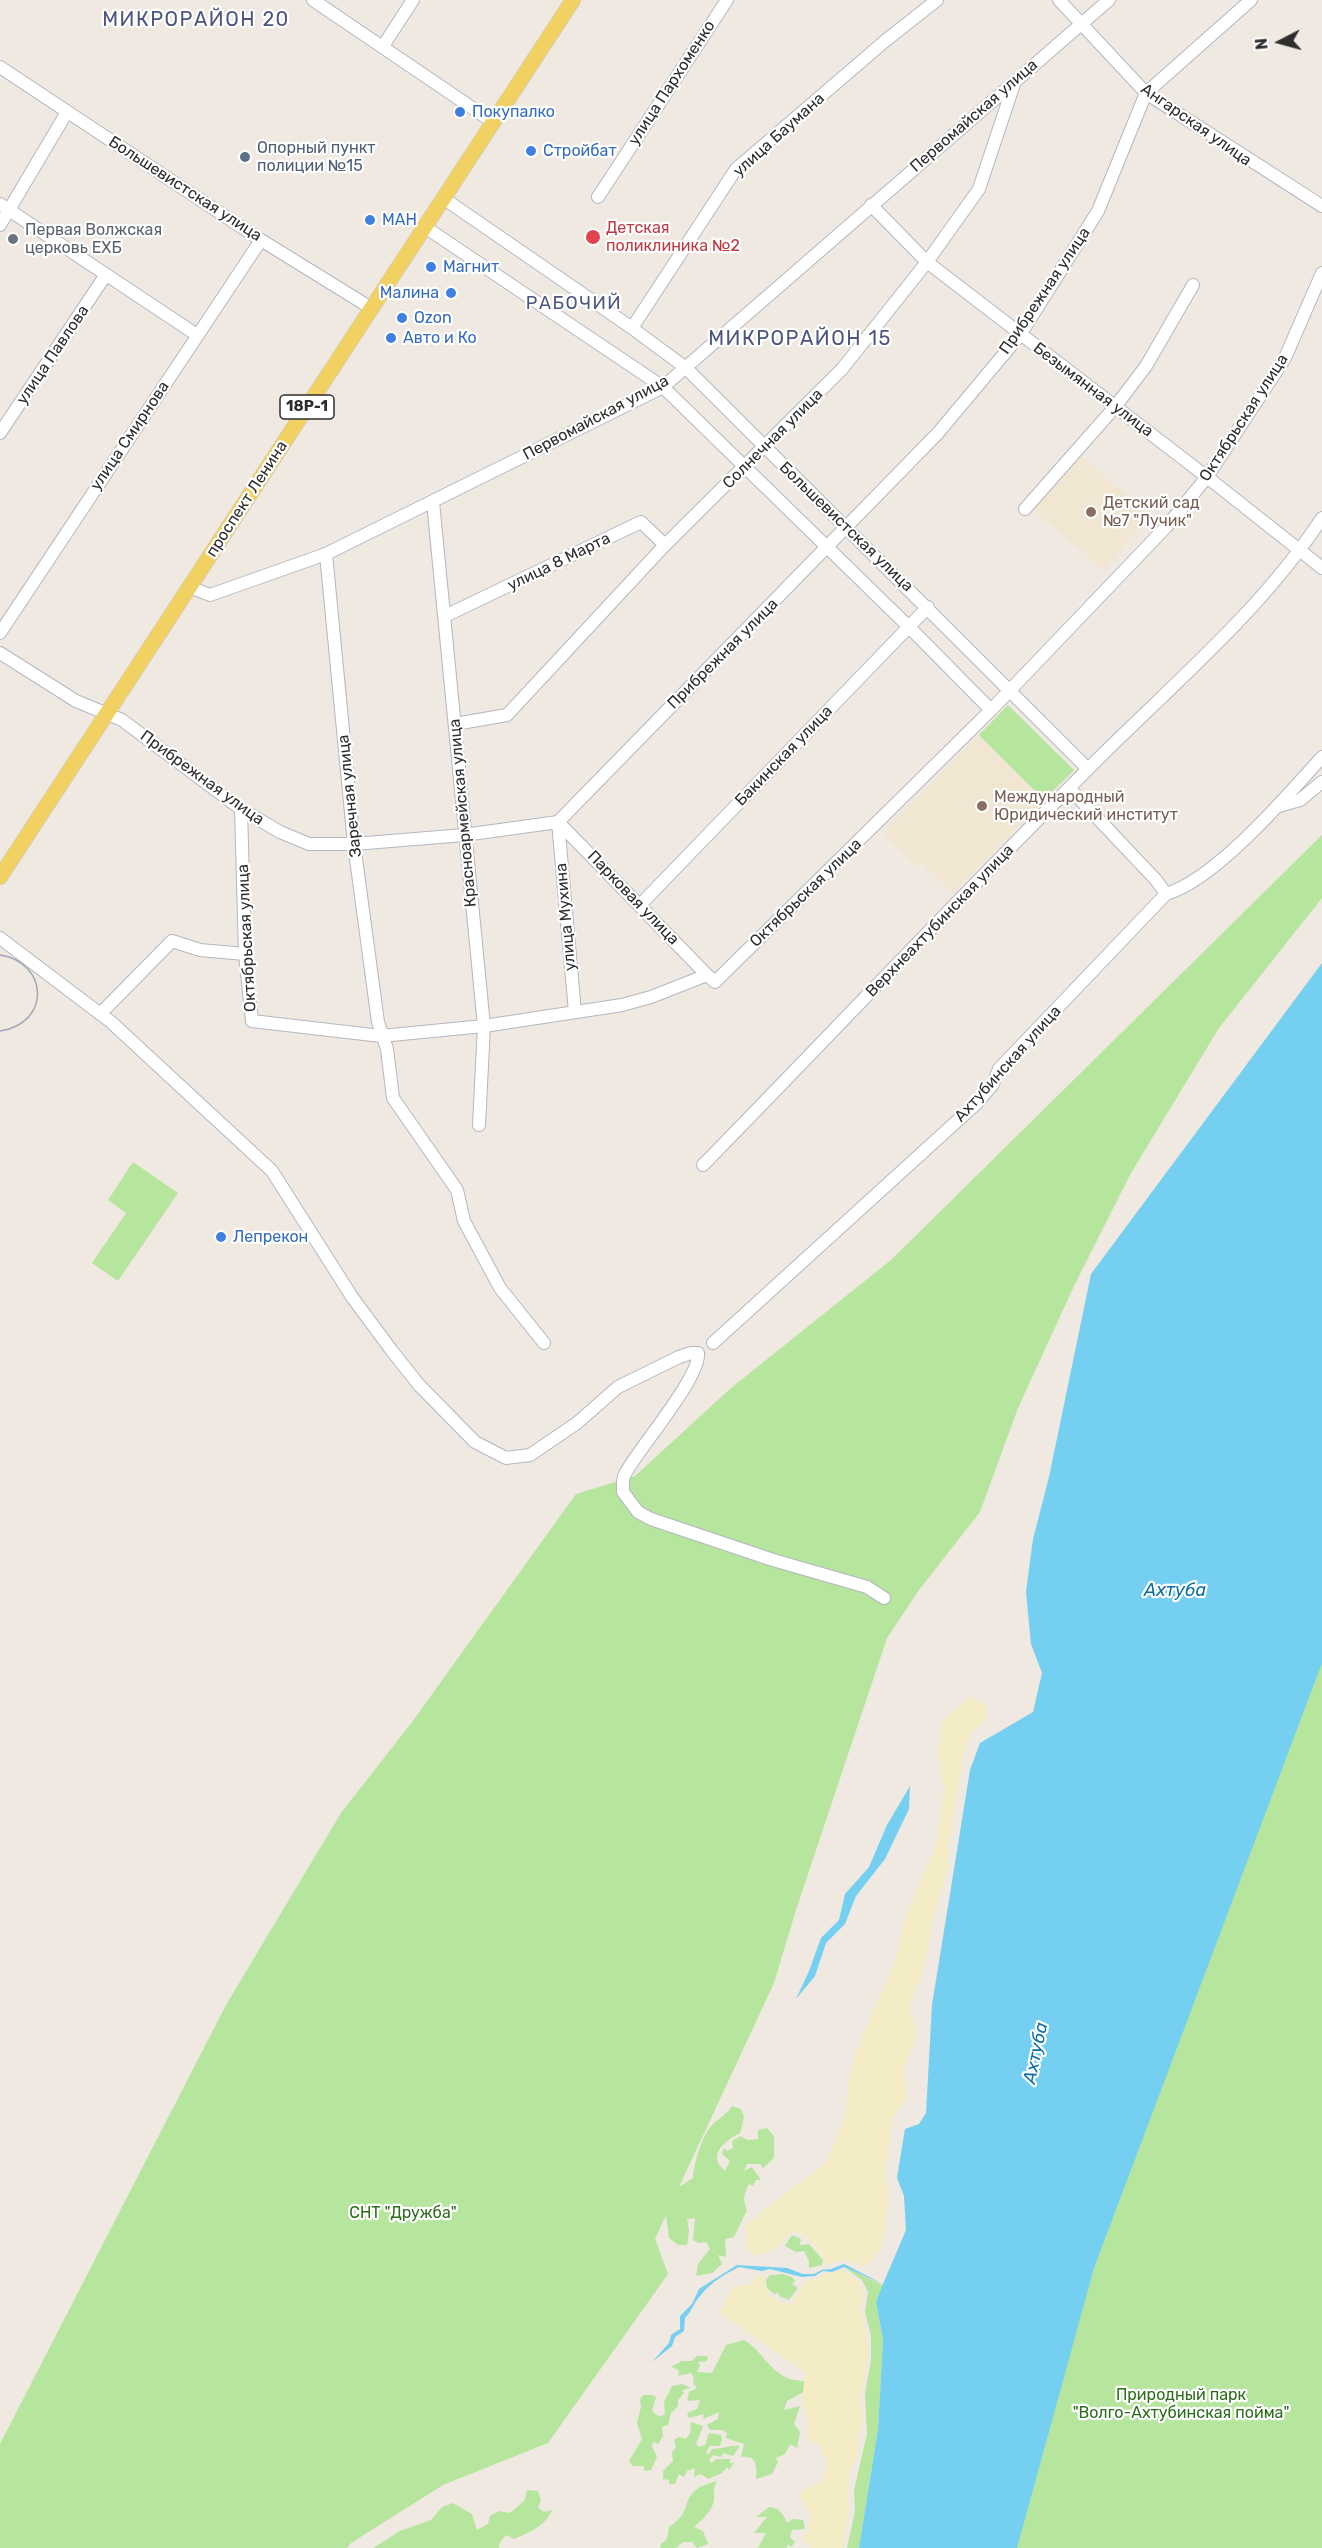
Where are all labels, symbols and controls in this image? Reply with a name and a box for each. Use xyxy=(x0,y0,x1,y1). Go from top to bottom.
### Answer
district label: МИКРОРАЙОН 20 xyxy=(102,8,290,32)
north arrow xyxy=(1250,12,1310,72)
street label: улица Пархоменко xyxy=(625,17,719,149)
text: N xyxy=(1252,37,1272,51)
street label: Первомайская улица xyxy=(906,55,1042,177)
street label: Ангарская улица xyxy=(1137,80,1255,170)
street label: улица Баумана xyxy=(729,89,829,181)
place label: Покупалко xyxy=(472,102,555,122)
marker: Покупалко xyxy=(453,105,467,119)
street label: Большевистская улица xyxy=(105,132,265,246)
place label: Опорный пункт полиции №15 xyxy=(257,138,376,176)
place label: Стройбат xyxy=(543,141,617,161)
marker: Стройбат xyxy=(524,144,538,158)
marker: Опорный пункт полиции №15 xyxy=(238,150,252,164)
place label: МАН xyxy=(382,210,417,230)
marker: МАН xyxy=(363,213,377,227)
place label: Детская поликлиника №2 xyxy=(606,218,740,256)
place label: Первая Волжская церковь ЕХБ xyxy=(25,220,162,258)
street label: Прибрежная улица xyxy=(996,224,1094,358)
marker: Детская поликлиника №2 xyxy=(584,228,602,246)
marker: Первая Волжская церковь ЕХБ xyxy=(6,232,20,246)
place label: Магнит xyxy=(443,257,499,277)
marker: Магнит xyxy=(424,260,438,274)
place label: Малина xyxy=(380,283,439,303)
marker: Малина xyxy=(444,286,458,300)
district label: РАБОЧИЙ xyxy=(526,293,622,315)
street label: улица Павлова xyxy=(13,302,93,408)
place label: Ozon xyxy=(414,308,452,328)
marker: Ozon xyxy=(395,311,409,325)
district label: МИКРОРАЙОН 15 xyxy=(708,327,892,351)
place label: Авто и Ко xyxy=(403,328,477,348)
marker: Авто и Ко xyxy=(384,331,398,345)
street label: Безымянная улица xyxy=(1029,339,1157,441)
street label: Октябрьская улица xyxy=(1196,351,1292,485)
street label: Первомайская улица xyxy=(520,371,672,465)
street label: улица Смирнова xyxy=(86,378,174,494)
street label: Солнечная улица xyxy=(719,385,827,493)
road number: 18Р-1 xyxy=(280,395,334,419)
street label: проспект Ленина xyxy=(202,437,292,561)
street label: Большевистская улица xyxy=(775,458,917,596)
place label: Детский сад №7 "Лучик" xyxy=(1103,493,1200,531)
marker: Детский сад №7 "Лучик" xyxy=(1084,505,1098,519)
street label: улица 8 Марта xyxy=(504,529,614,595)
street label: Прибрежная улица xyxy=(664,595,782,713)
street label: Бакинская улица xyxy=(731,702,837,810)
street label: Красноармейская улица xyxy=(445,718,481,908)
street label: Прибрежная улица xyxy=(136,727,268,829)
street label: Заречная улица xyxy=(334,734,366,858)
place label: Международный Юридический институт xyxy=(994,787,1178,825)
marker: Международный Юридический институт xyxy=(975,799,989,813)
street label: Октябрьская улица xyxy=(746,835,866,951)
street label: Верхнеахтубинская улица xyxy=(862,841,1018,1001)
street label: Парковая улица xyxy=(583,847,683,949)
street label: улица Мухина xyxy=(552,862,580,972)
street label: Октябрьская улица xyxy=(234,864,260,1012)
street label: Ахтубинская улица xyxy=(951,1002,1065,1126)
place label: Лепрекон xyxy=(233,1227,308,1247)
marker: Лепрекон xyxy=(214,1230,228,1244)
water label: Ахтуба xyxy=(1144,1580,1206,1602)
water label: Ахтуба xyxy=(1019,2020,1053,2086)
park label: СНТ "Дружба" xyxy=(349,2203,457,2223)
park label: Природный парк "Волго-Ахтубинская пойма" xyxy=(1073,2385,1289,2423)

